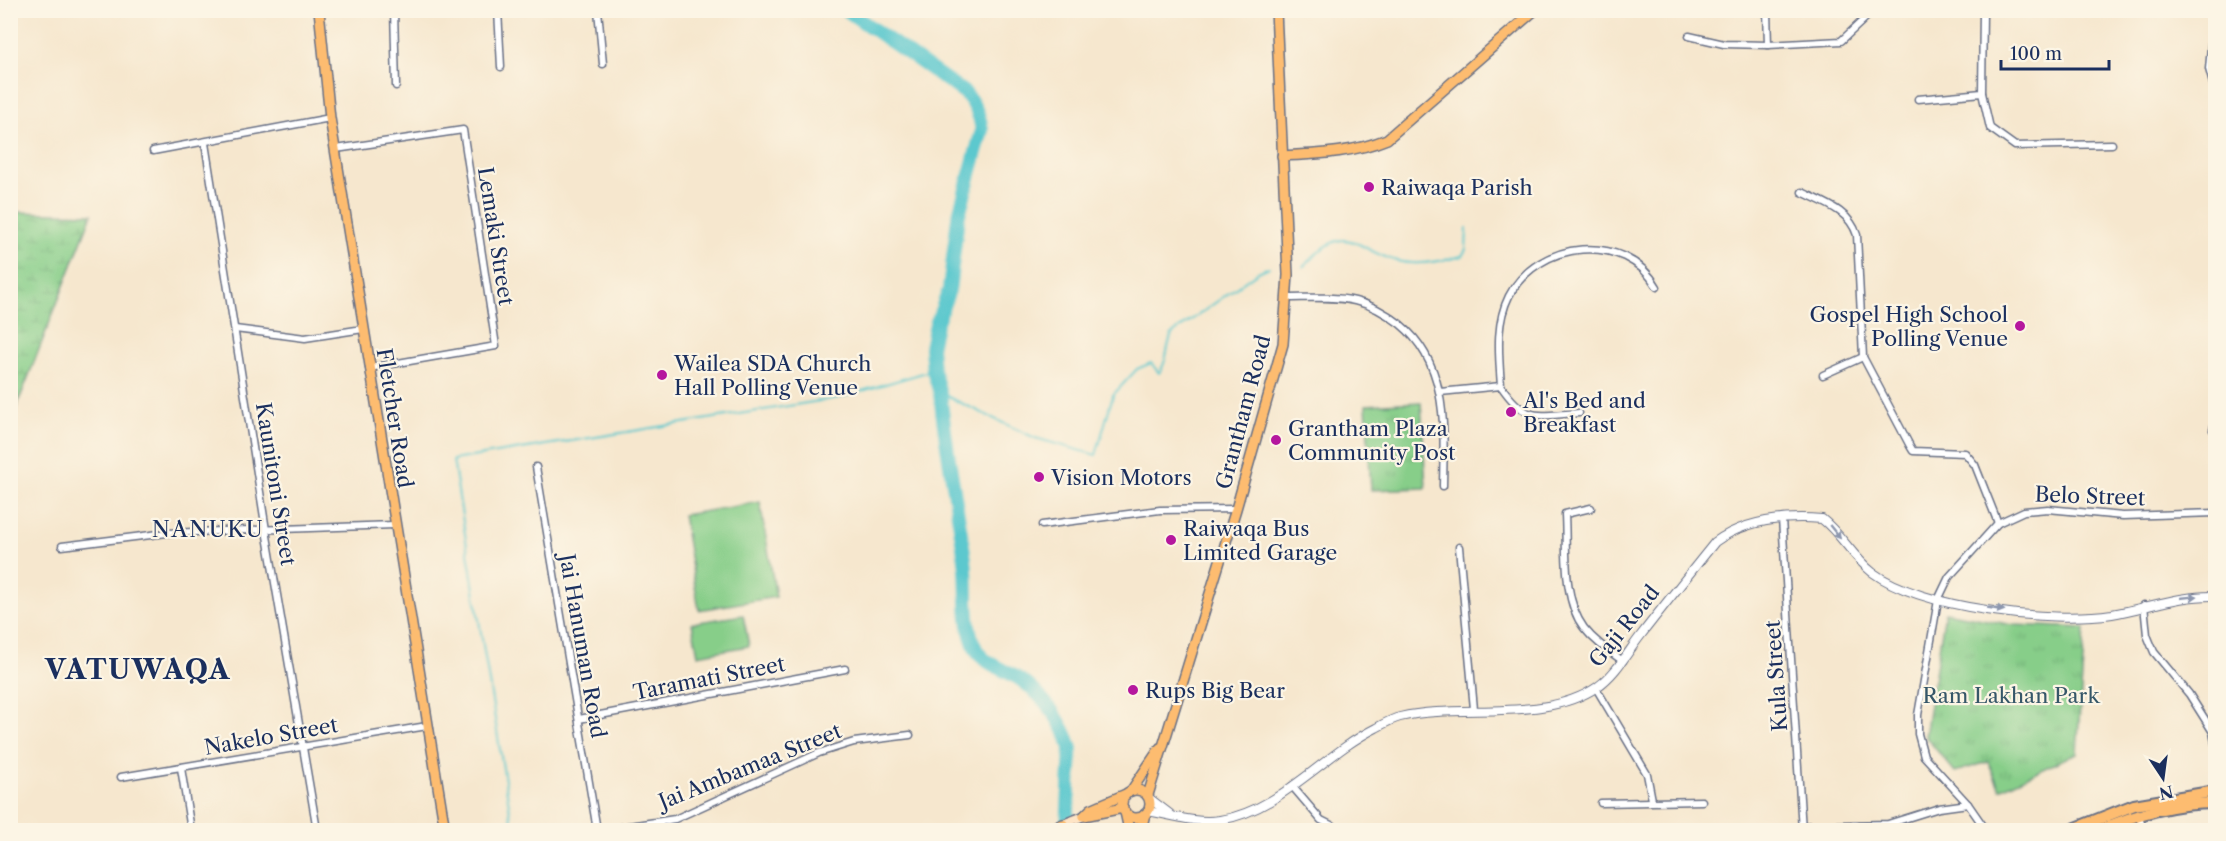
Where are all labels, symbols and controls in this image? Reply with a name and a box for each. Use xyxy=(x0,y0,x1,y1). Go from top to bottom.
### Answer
scale bar xyxy=(2001,33,2109,71)
text: 100 m xyxy=(2010,43,2062,65)
street label: Lemaki Street xyxy=(473,165,519,308)
place label: Raiwaqa Parish xyxy=(1381,175,1533,200)
marker: Raiwaqa Parish xyxy=(1362,180,1376,194)
place label: Gospel High School Polling Venue xyxy=(1810,302,2008,351)
marker: Gospel High School Polling Venue xyxy=(2013,319,2027,333)
street label: Grantham Road xyxy=(1210,332,1276,492)
street label: Fletcher Road xyxy=(372,346,418,490)
place label: Wailea SDA Church Hall Polling Venue xyxy=(673,351,871,400)
marker: Wailea SDA Church Hall Polling Venue xyxy=(655,368,669,382)
place label: Al's Bed and Breakfast xyxy=(1522,388,1646,437)
street label: Kaunitoni Street xyxy=(251,401,301,568)
marker: Al's Bed and Breakfast xyxy=(1504,405,1518,419)
place label: Grantham Plaza Community Post xyxy=(1288,416,1456,465)
marker: Grantham Plaza Community Post xyxy=(1269,433,1283,447)
place label: Vision Motors xyxy=(1050,465,1192,490)
marker: Vision Motors xyxy=(1032,470,1046,484)
street label: Belo Street xyxy=(2034,482,2146,510)
district label: NANUKU xyxy=(152,516,264,543)
place label: Raiwaqa Bus Limited Garage xyxy=(1183,516,1337,565)
one-way arrow xyxy=(1828,524,1841,539)
marker: Raiwaqa Bus Limited Garage xyxy=(1164,533,1178,547)
street label: Jai Hanuman Road xyxy=(554,549,612,740)
street label: Gaji Road xyxy=(1583,580,1665,672)
one-way arrow xyxy=(2179,593,2198,602)
one-way arrow xyxy=(1987,605,2006,614)
street label: Kula Street xyxy=(1760,619,1792,732)
street label: Taramati Street xyxy=(631,651,788,705)
district label: VATUWAQA xyxy=(44,653,231,686)
place label: Rups Big Bear xyxy=(1145,678,1285,703)
marker: Rups Big Bear xyxy=(1126,683,1140,697)
park label: Ram Lakhan Park xyxy=(1922,683,2100,708)
street label: Nakelo Street xyxy=(202,712,340,760)
street label: Jai Ambamaa Street xyxy=(652,718,846,815)
north arrow xyxy=(2133,748,2193,808)
text: N xyxy=(2157,781,2175,804)

